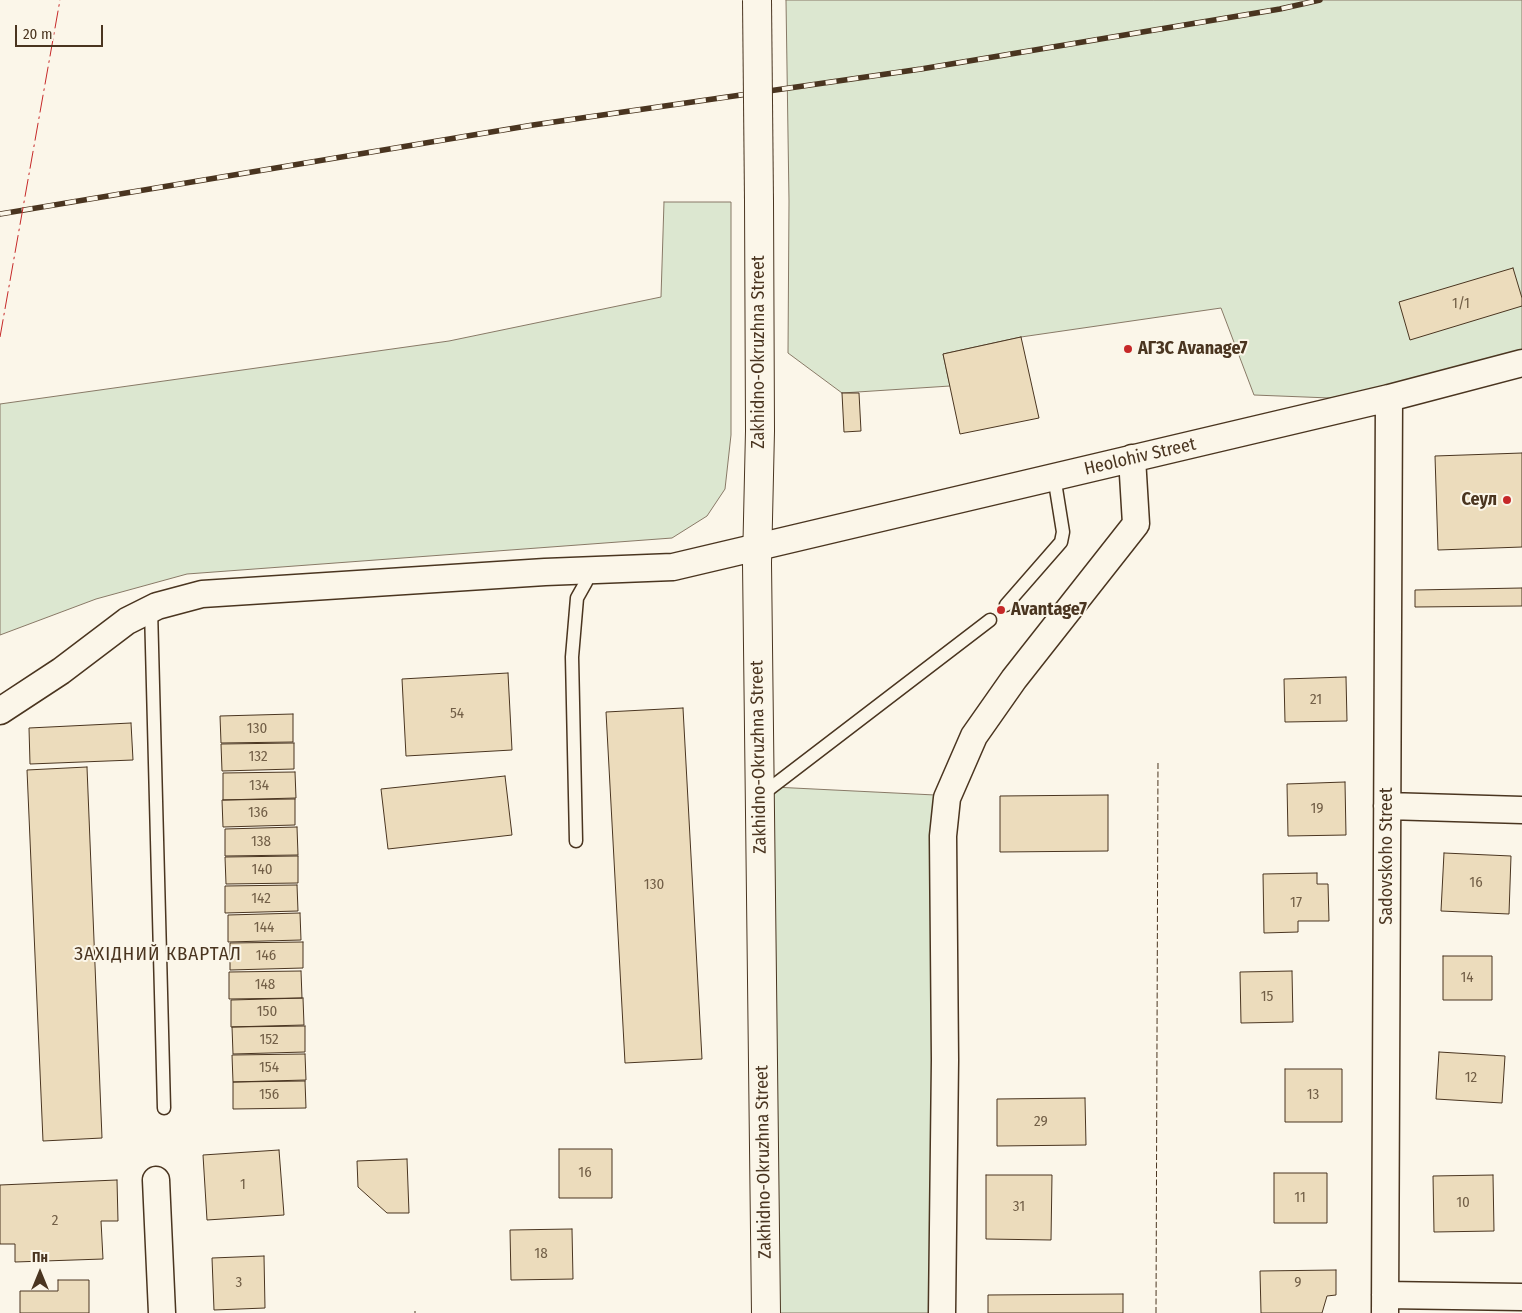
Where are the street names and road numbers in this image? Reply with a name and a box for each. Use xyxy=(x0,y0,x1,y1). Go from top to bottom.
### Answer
street label: Zakhidno-Okruzhna Street xyxy=(748,255,770,449)
street label: Heolohiv Street xyxy=(1082,434,1198,480)
street label: Zakhidno-Okruzhna Street xyxy=(747,660,771,854)
street label: Sadovskoho Street xyxy=(1376,787,1398,925)
street label: Zakhidno-Okruzhna Street xyxy=(752,1065,776,1259)

